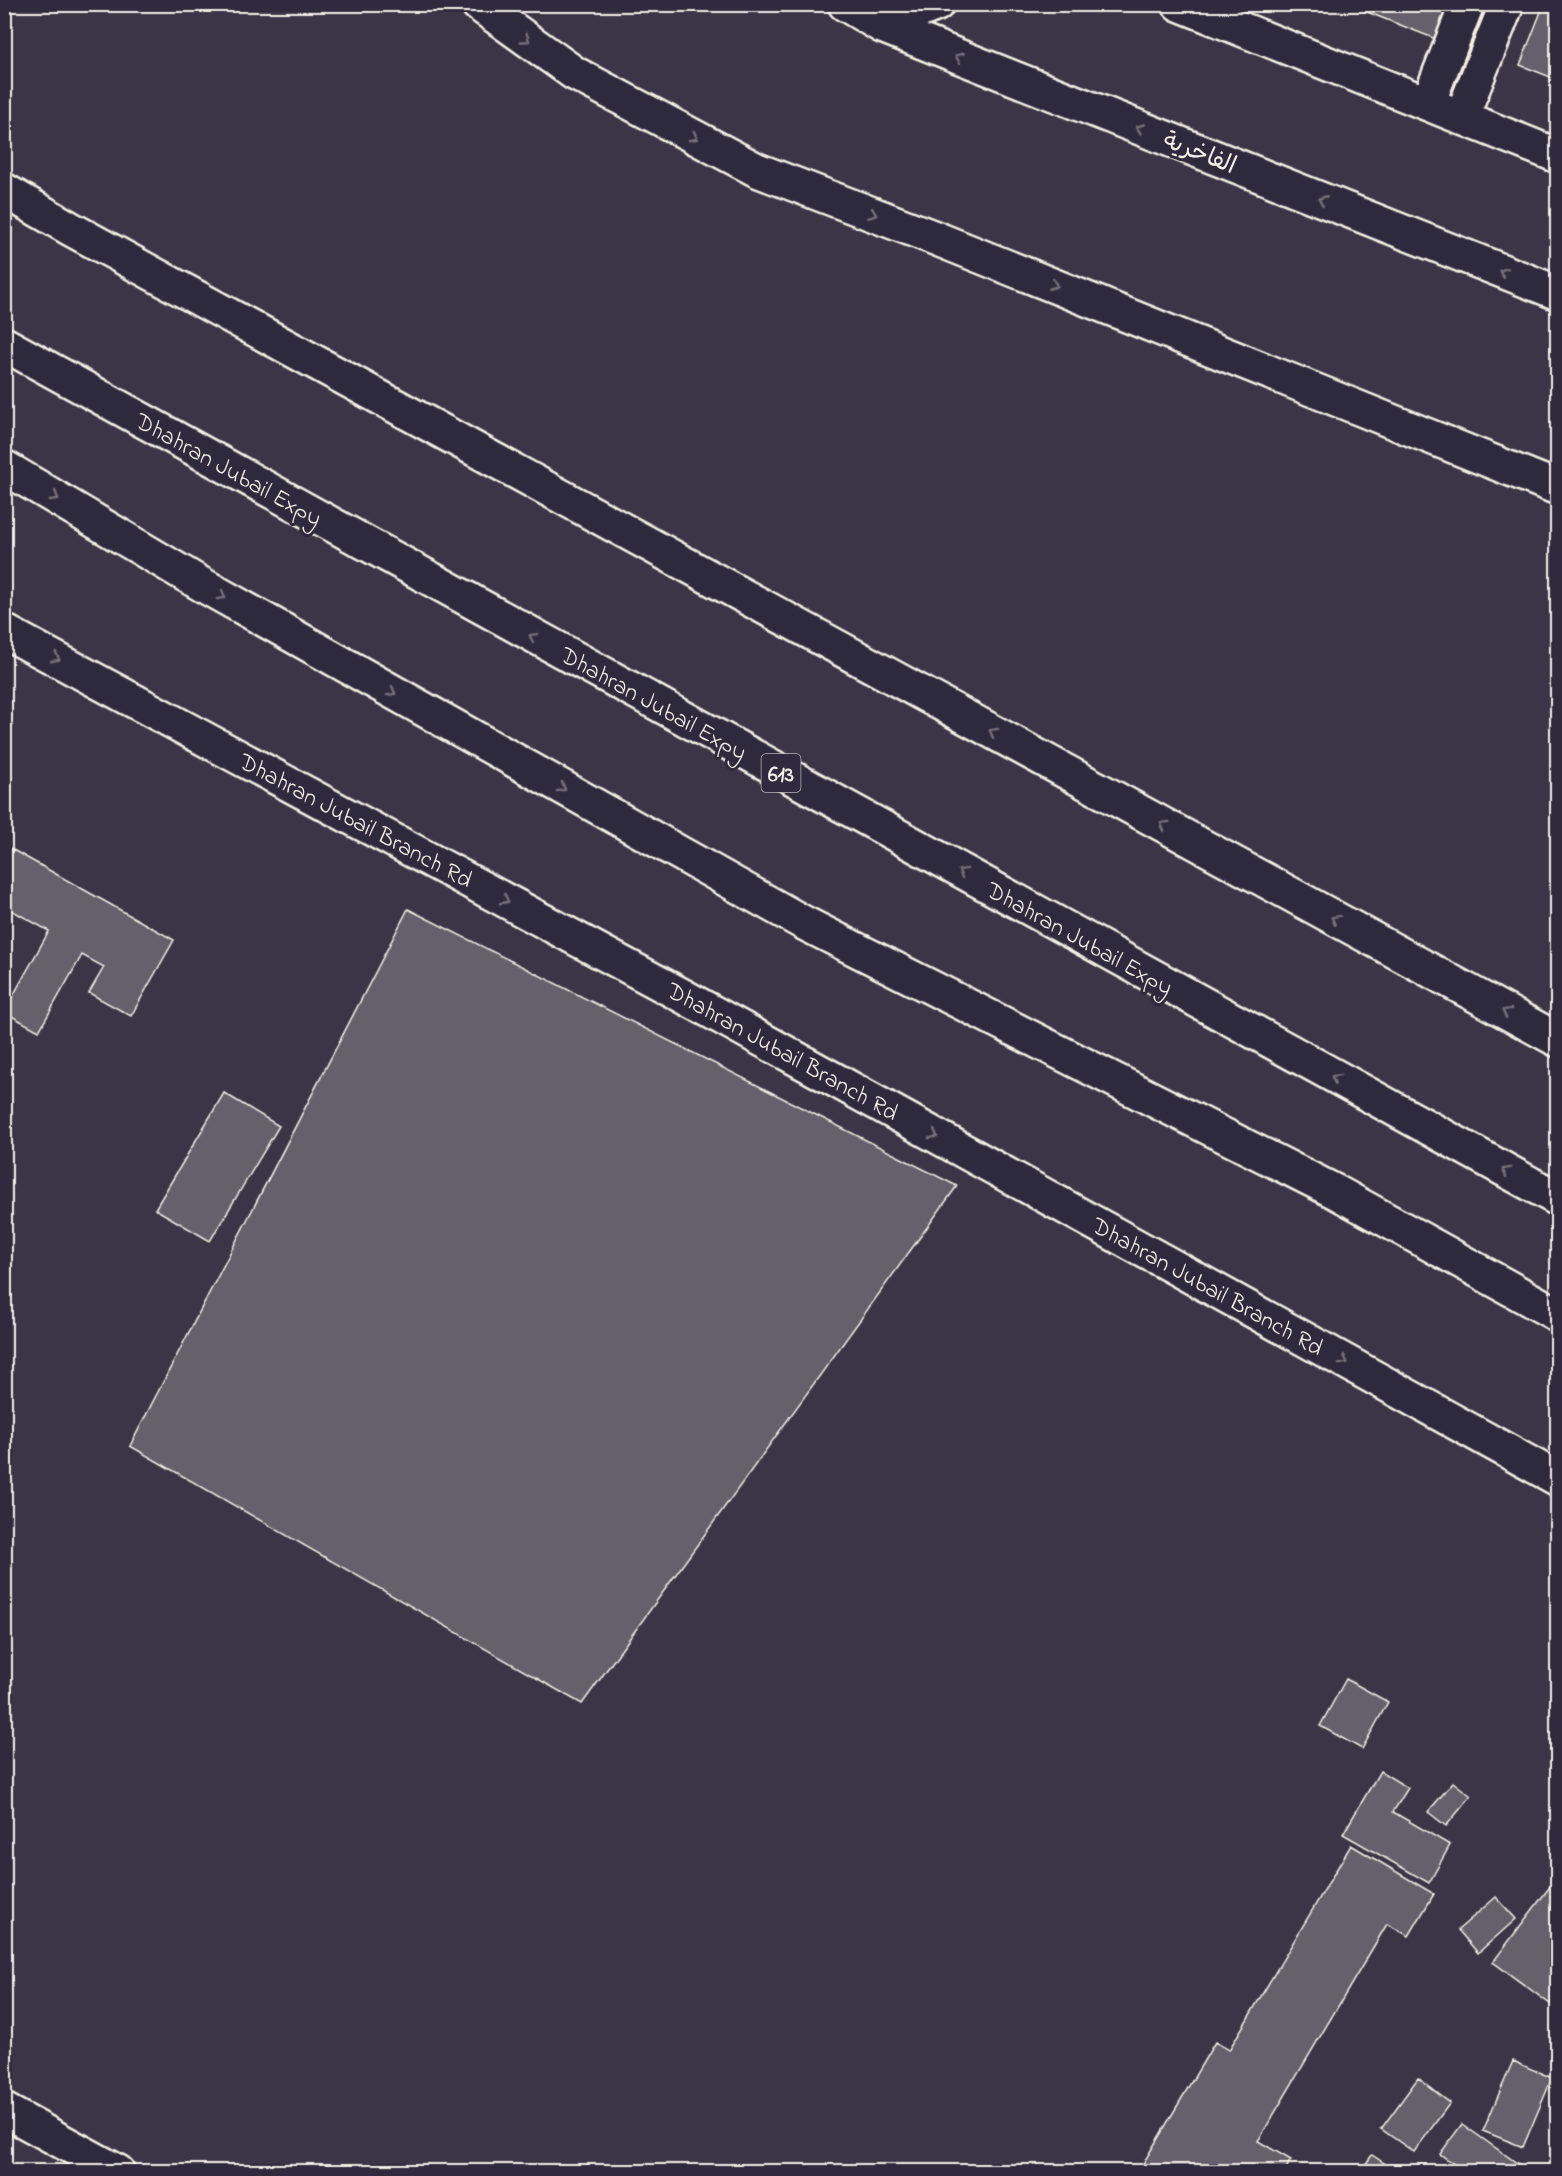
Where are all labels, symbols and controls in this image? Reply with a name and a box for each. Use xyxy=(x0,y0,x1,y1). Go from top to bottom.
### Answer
one-way arrow xyxy=(519,32,530,43)
one-way arrow xyxy=(954,52,965,64)
one-way arrow xyxy=(1136,123,1146,136)
street label: الفاخرية xyxy=(1157,124,1241,185)
one-way arrow xyxy=(688,130,698,141)
one-way arrow xyxy=(1317,195,1328,207)
one-way arrow xyxy=(866,207,877,219)
one-way arrow xyxy=(1498,266,1509,279)
one-way arrow xyxy=(1048,278,1059,291)
street label: Dhahran Jubail Expy xyxy=(127,405,328,538)
one-way arrow xyxy=(49,490,59,501)
one-way arrow xyxy=(216,589,227,601)
one-way arrow xyxy=(529,633,540,644)
street label: Dhahran Jubail Expy xyxy=(552,639,753,772)
one-way arrow xyxy=(50,651,60,662)
one-way arrow xyxy=(386,685,397,696)
one-way arrow xyxy=(988,728,999,739)
street label: Dhahran Jubail Branch Rd xyxy=(231,745,478,899)
road number: 613 xyxy=(762,754,800,792)
one-way arrow xyxy=(556,780,567,792)
one-way arrow xyxy=(1160,821,1170,832)
one-way arrow xyxy=(958,868,968,879)
street label: Dhahran Jubail Expy xyxy=(978,874,1179,1007)
one-way arrow xyxy=(499,893,509,904)
one-way arrow xyxy=(1331,915,1341,926)
street label: Dhahran Jubail Branch Rd xyxy=(659,974,904,1132)
one-way arrow xyxy=(1502,1008,1512,1019)
one-way arrow xyxy=(1331,1074,1341,1085)
one-way arrow xyxy=(928,1127,938,1139)
one-way arrow xyxy=(1502,1167,1512,1178)
street label: Dhahran Jubail Branch Rd xyxy=(1084,1209,1329,1367)
one-way arrow xyxy=(1338,1354,1348,1365)

